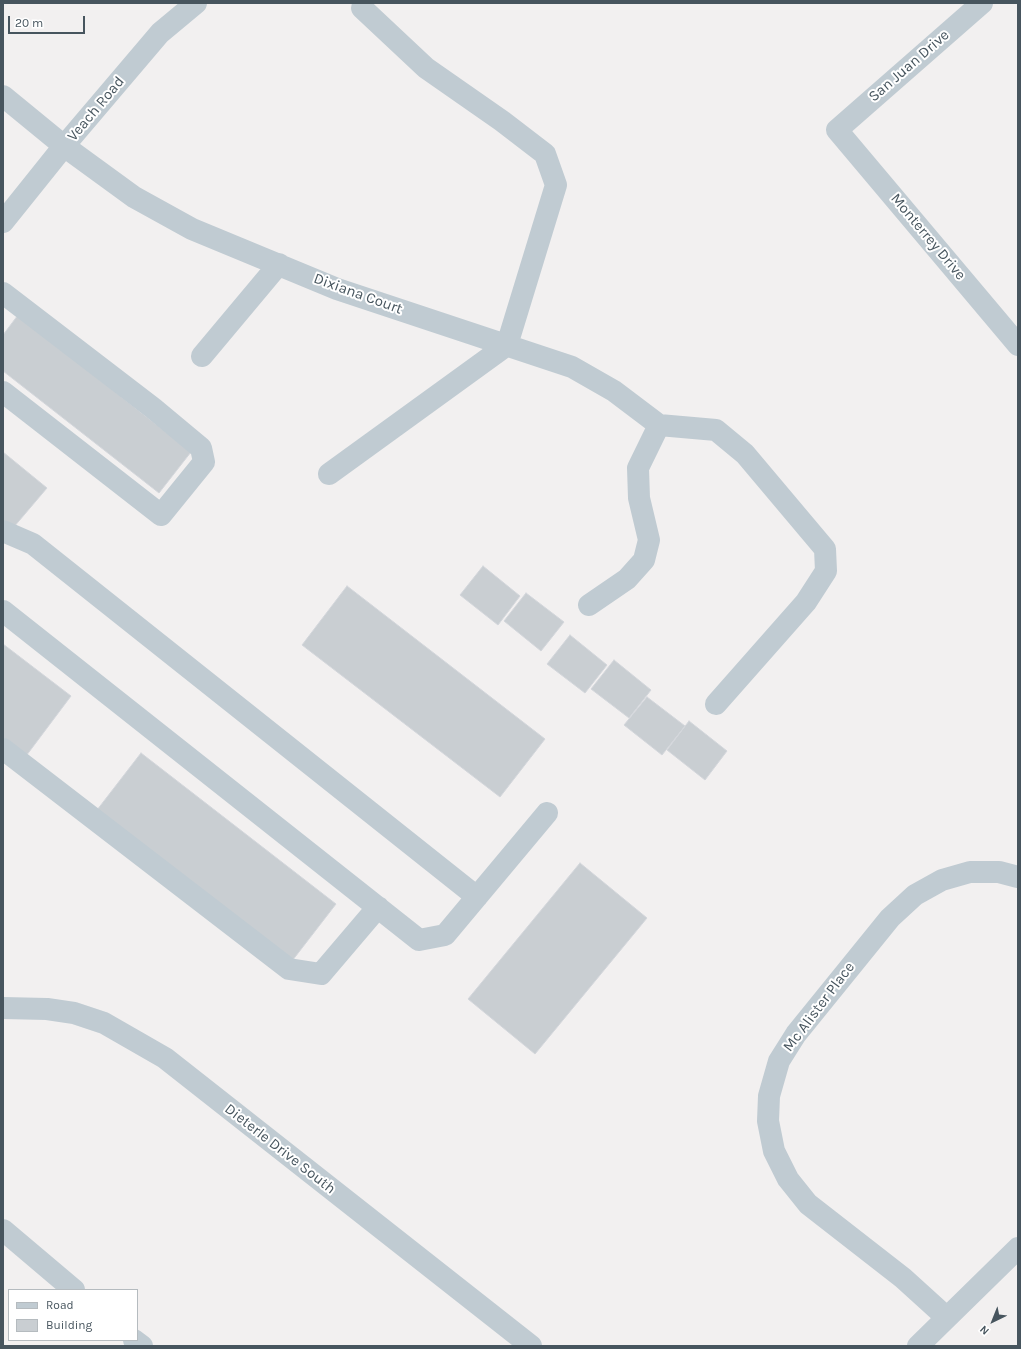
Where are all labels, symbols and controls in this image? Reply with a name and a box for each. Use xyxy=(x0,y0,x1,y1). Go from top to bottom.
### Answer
scale bar xyxy=(10,8,87,34)
text: 20 m xyxy=(15,16,43,30)
street label: San Juan Drive xyxy=(865,26,953,106)
street label: Veach Road xyxy=(64,73,128,145)
street label: Monterrey Drive xyxy=(887,190,969,284)
street label: Dixiana Court xyxy=(311,270,405,318)
street label: Mc Alister Place xyxy=(779,959,859,1055)
street label: Dieterle Drive South xyxy=(221,1100,339,1198)
legend xyxy=(8,1289,138,1341)
text: Road xyxy=(46,1298,74,1312)
north arrow xyxy=(973,1301,1013,1341)
text: Building xyxy=(46,1318,92,1332)
text: N xyxy=(977,1323,992,1338)

